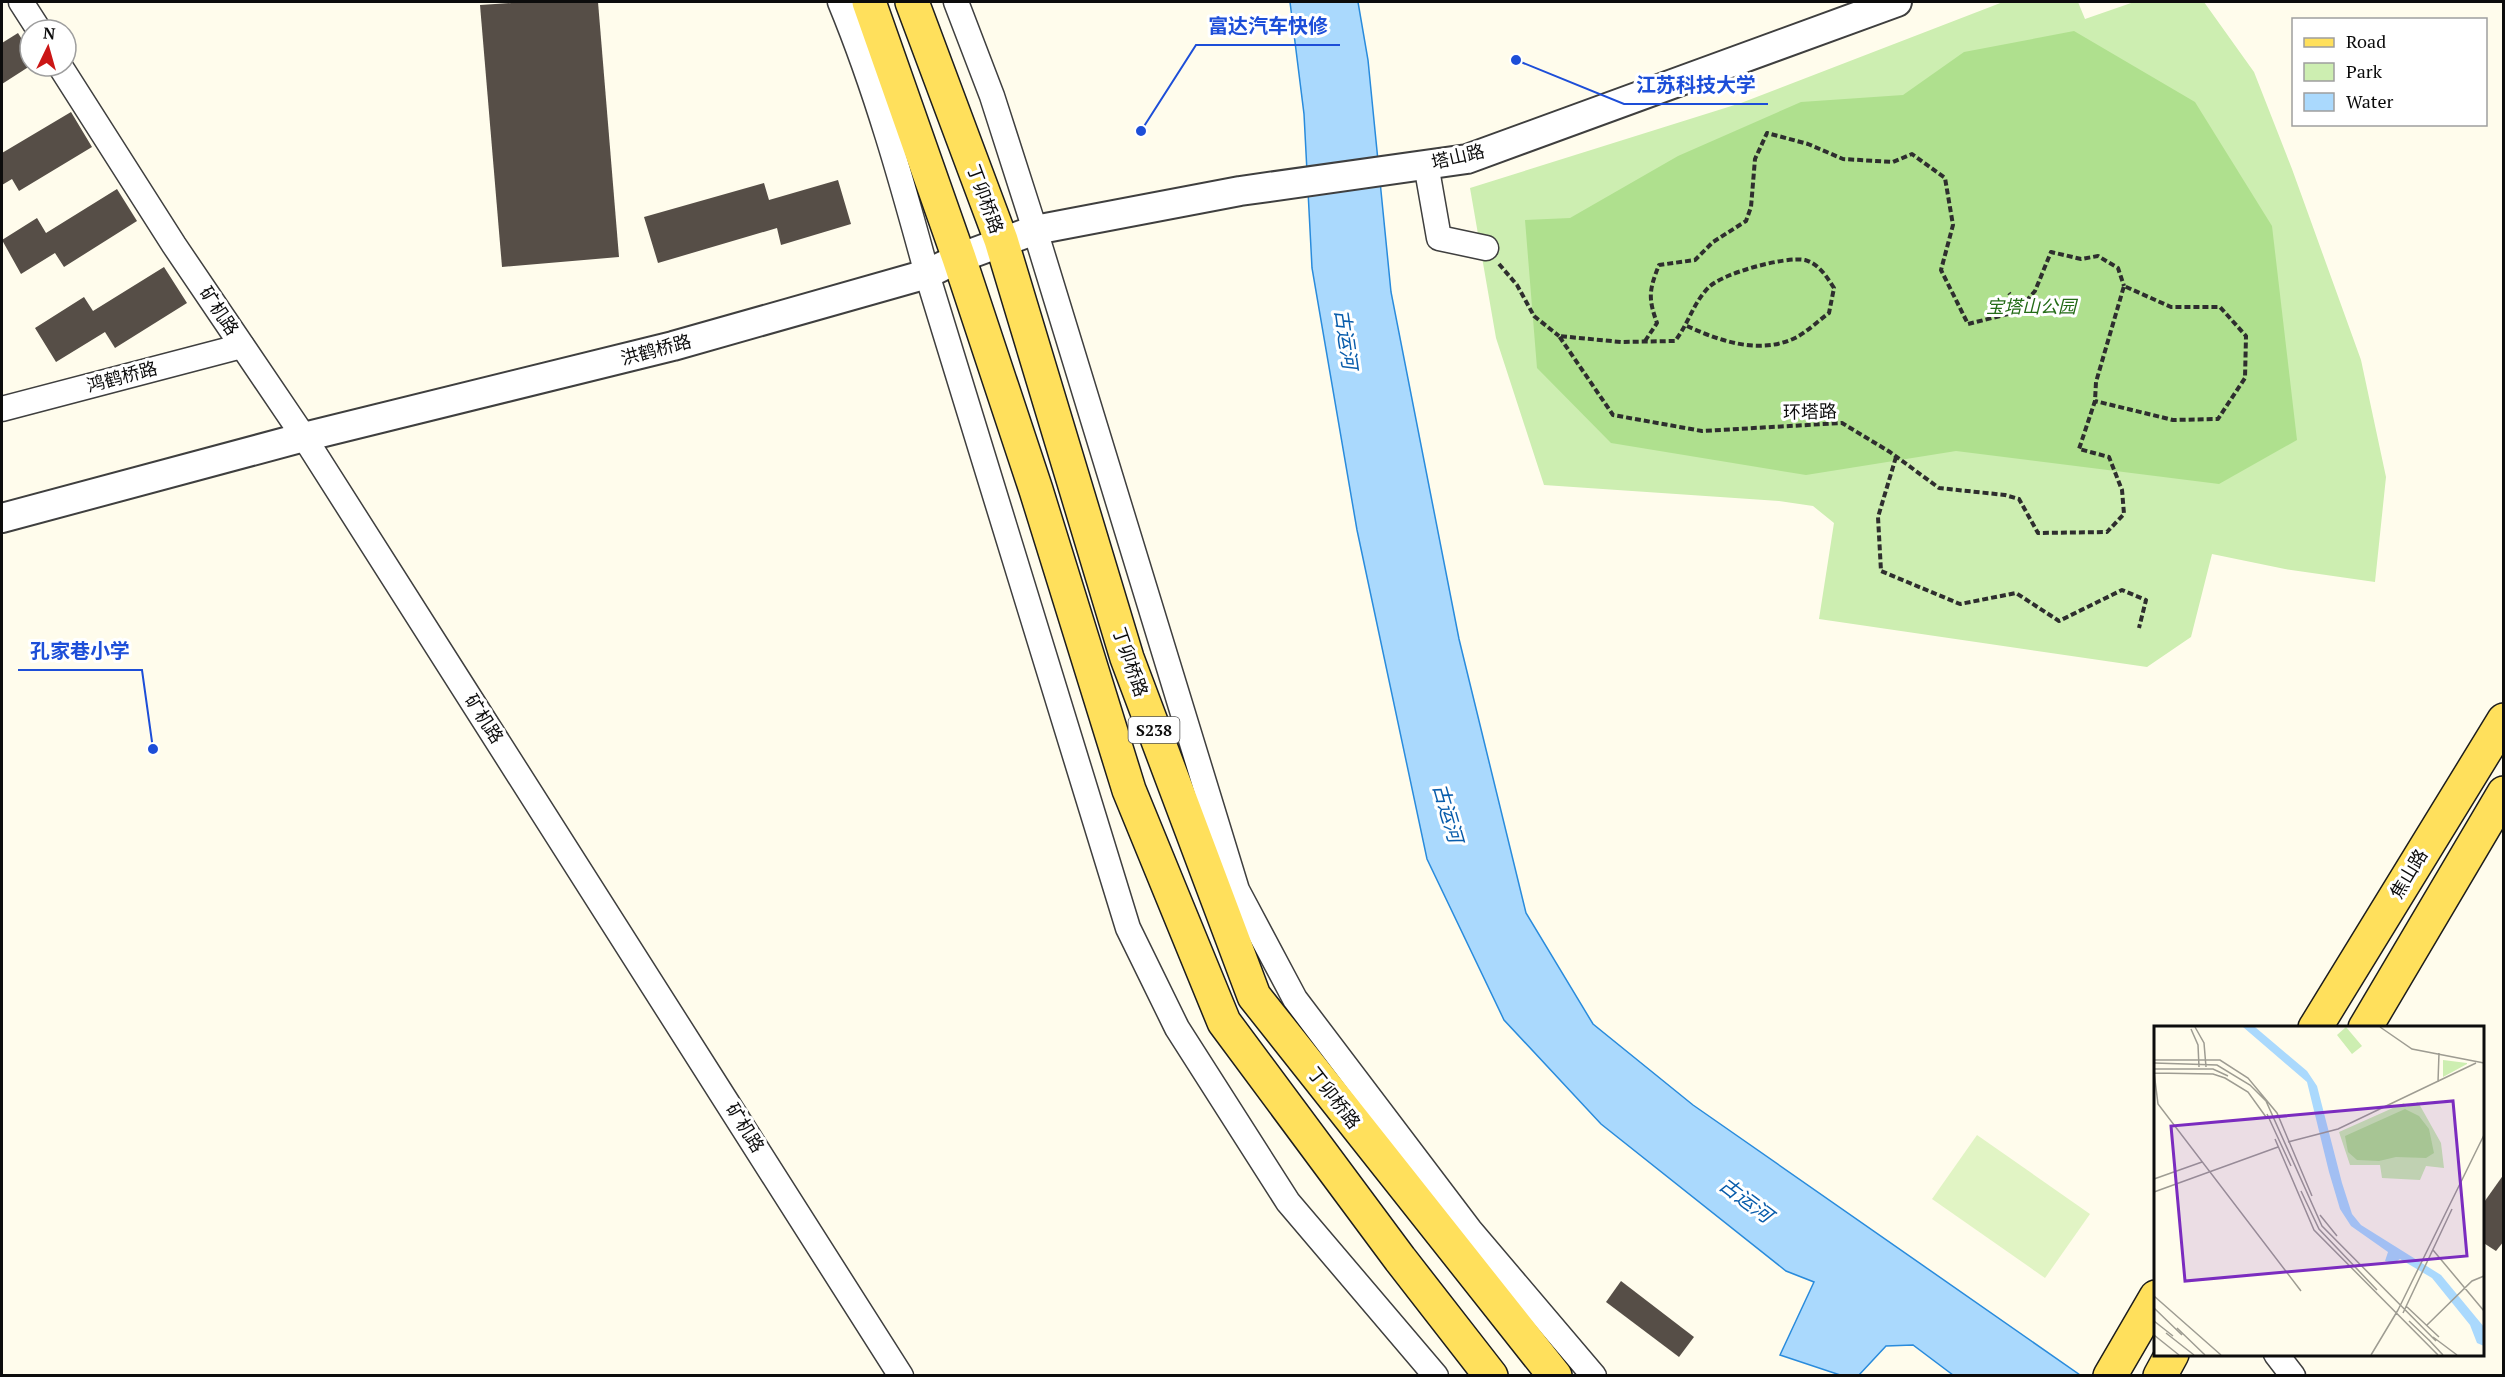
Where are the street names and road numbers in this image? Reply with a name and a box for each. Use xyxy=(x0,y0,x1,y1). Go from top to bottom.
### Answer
street label: 塔山路 xyxy=(1429,138,1487,174)
street label: 丁卯桥路 xyxy=(962,161,1010,237)
street label: 矿机路 xyxy=(195,281,245,340)
street label: 洪鹤桥路 xyxy=(618,328,694,370)
street label: 鸿鹤桥路 xyxy=(84,355,160,397)
street label: 环塔路 xyxy=(1783,399,1837,423)
street label: 丁卯桥路 xyxy=(1108,624,1154,700)
street label: 矿机路 xyxy=(460,689,510,748)
road number: S238 xyxy=(1128,717,1180,743)
street label: 焦山路 xyxy=(2384,844,2432,903)
street label: 丁卯桥路 xyxy=(1303,1062,1366,1133)
street label: 矿机路 xyxy=(721,1098,770,1157)

